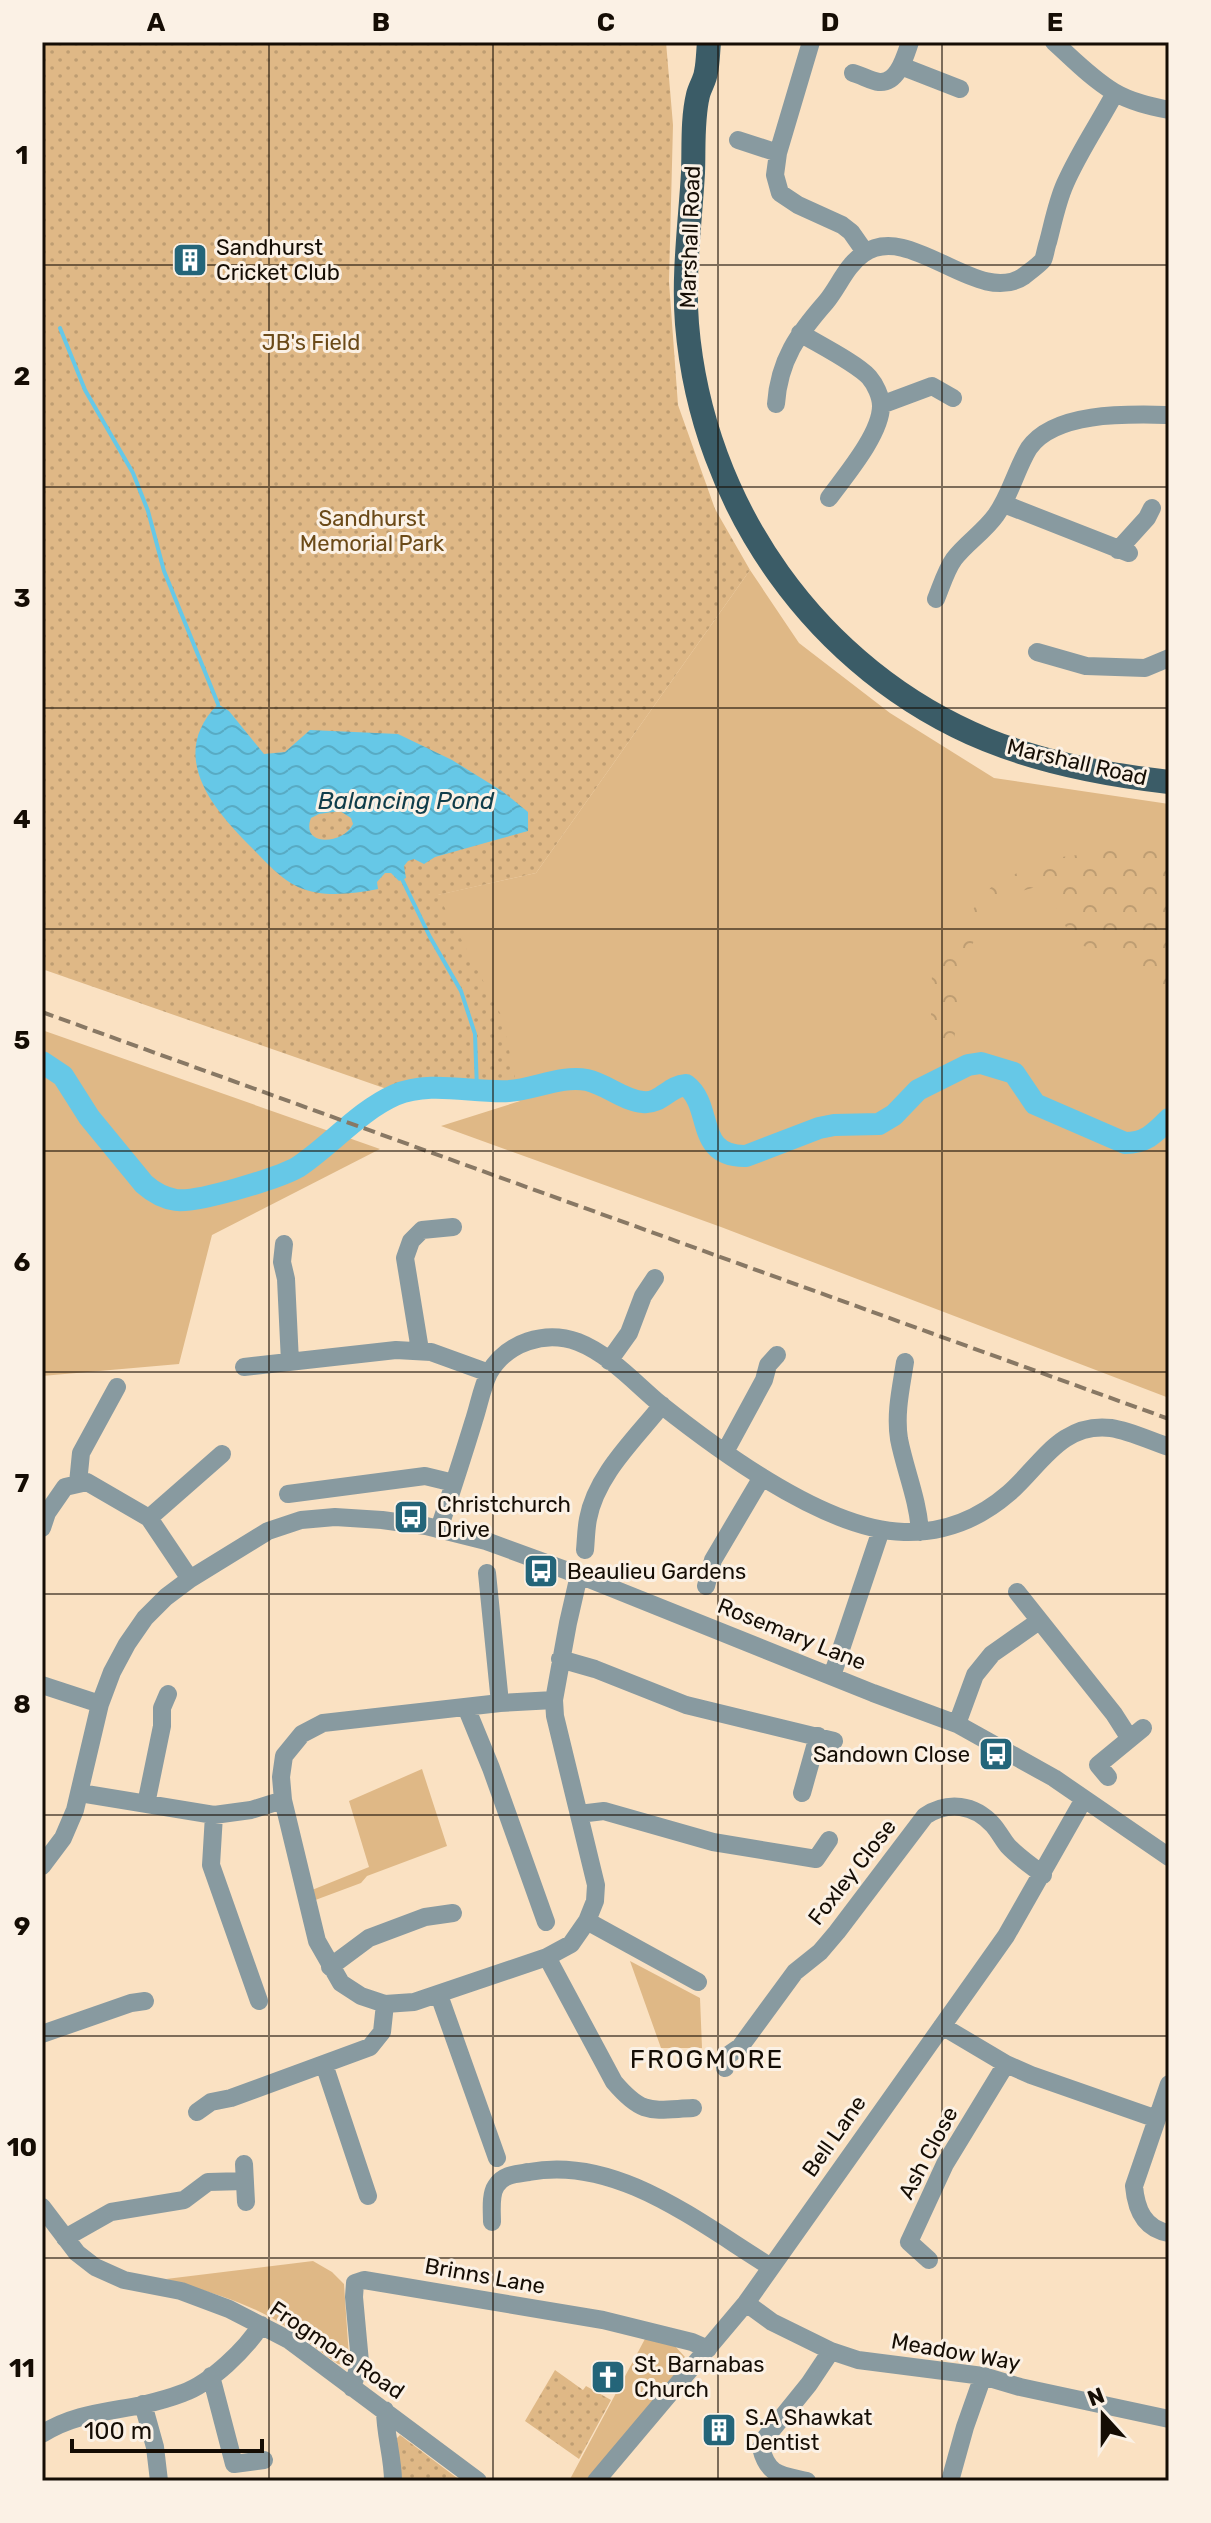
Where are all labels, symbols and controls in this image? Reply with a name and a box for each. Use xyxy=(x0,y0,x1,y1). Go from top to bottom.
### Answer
text: A xyxy=(147,7,166,38)
text: B xyxy=(372,7,390,38)
text: C xyxy=(597,7,615,38)
text: D xyxy=(821,7,839,38)
text: E xyxy=(1047,7,1063,38)
text: 1 xyxy=(16,140,28,171)
street label: Marshall Road xyxy=(674,165,706,309)
place label: Sandhurst Cricket Club xyxy=(216,234,340,286)
building icon: Sandhurst Cricket Club xyxy=(171,241,209,279)
park label: JB's Field xyxy=(262,329,360,356)
text: 2 xyxy=(14,361,30,392)
park label: Sandhurst Memorial Park xyxy=(300,505,445,557)
text: 3 xyxy=(13,583,31,614)
street label: Marshall Road xyxy=(1004,733,1150,791)
water label: Balancing Pond xyxy=(318,787,495,815)
text: 4 xyxy=(13,804,31,835)
text: 5 xyxy=(14,1025,30,1056)
text: 6 xyxy=(14,1247,31,1278)
text: 7 xyxy=(15,1468,30,1499)
place label: Christchurch Drive xyxy=(437,1491,571,1543)
bus stop icon: Christchurch Drive xyxy=(392,1498,430,1536)
bus stop icon: Beaulieu Gardens xyxy=(522,1552,560,1590)
place label: Beaulieu Gardens xyxy=(567,1558,746,1585)
street label: Rosemary Lane xyxy=(714,1592,870,1676)
text: 8 xyxy=(13,1689,31,1720)
bus stop icon: Sandown Close xyxy=(977,1735,1015,1773)
place label: Sandown Close xyxy=(813,1741,970,1768)
street label: Foxley Close xyxy=(802,1814,902,1930)
text: 9 xyxy=(14,1911,30,1942)
district label: FROGMORE xyxy=(630,2044,784,2075)
street label: Bell Lane xyxy=(796,2090,872,2182)
street label: Ash Close xyxy=(892,2102,964,2204)
text: 10 xyxy=(7,2132,37,2163)
street label: Brinns Lane xyxy=(423,2252,547,2300)
street label: Frogmore Road xyxy=(265,2295,409,2405)
street label: Meadow Way xyxy=(889,2327,1023,2377)
place label: St. Barnabas Church xyxy=(634,2351,764,2403)
text: 11 xyxy=(9,2353,35,2384)
church icon: St. Barnabas Church xyxy=(589,2358,627,2396)
north arrow xyxy=(1063,2375,1143,2455)
text: N xyxy=(1084,2381,1108,2412)
scale bar xyxy=(72,2403,262,2453)
place label: S.A Shawkat Dentist xyxy=(745,2404,873,2456)
building icon: S.A Shawkat Dentist xyxy=(700,2411,738,2449)
text: 100 m xyxy=(84,2417,152,2445)

